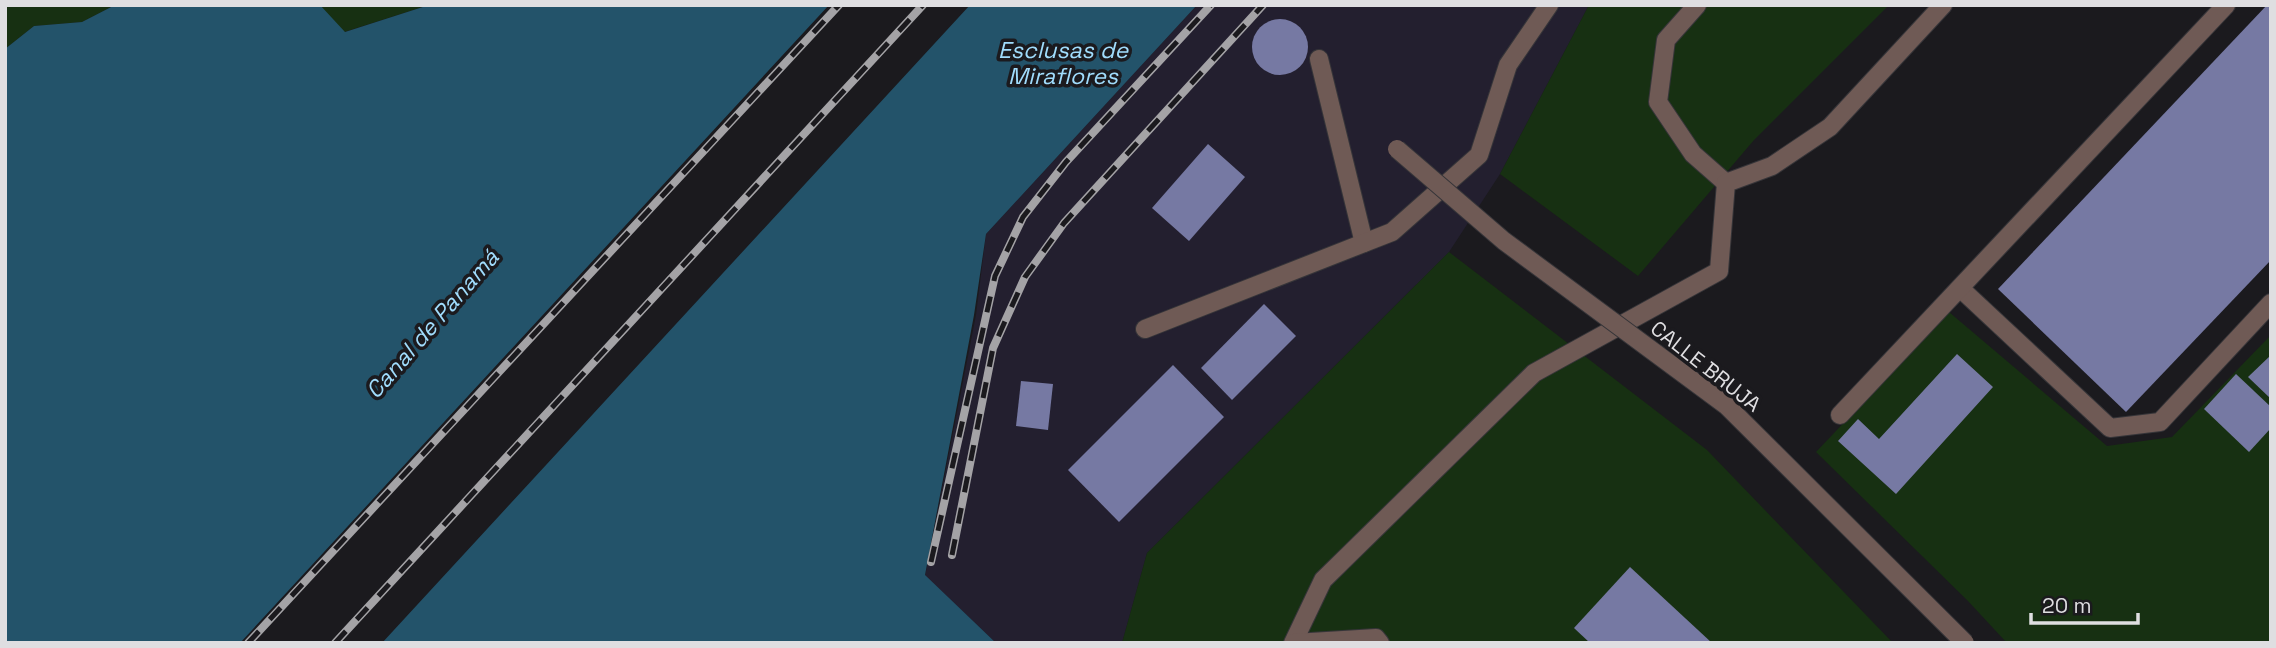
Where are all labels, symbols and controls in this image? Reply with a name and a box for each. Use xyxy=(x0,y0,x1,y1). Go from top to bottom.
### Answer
water label: Esclusas de Miraflores xyxy=(998,35,1129,91)
water label: Canal de Panamá xyxy=(359,243,506,405)
street label: CALLE BRUJA xyxy=(1645,314,1767,418)
scale bar xyxy=(2031,582,2138,626)
text: 20 m xyxy=(2042,592,2092,619)

